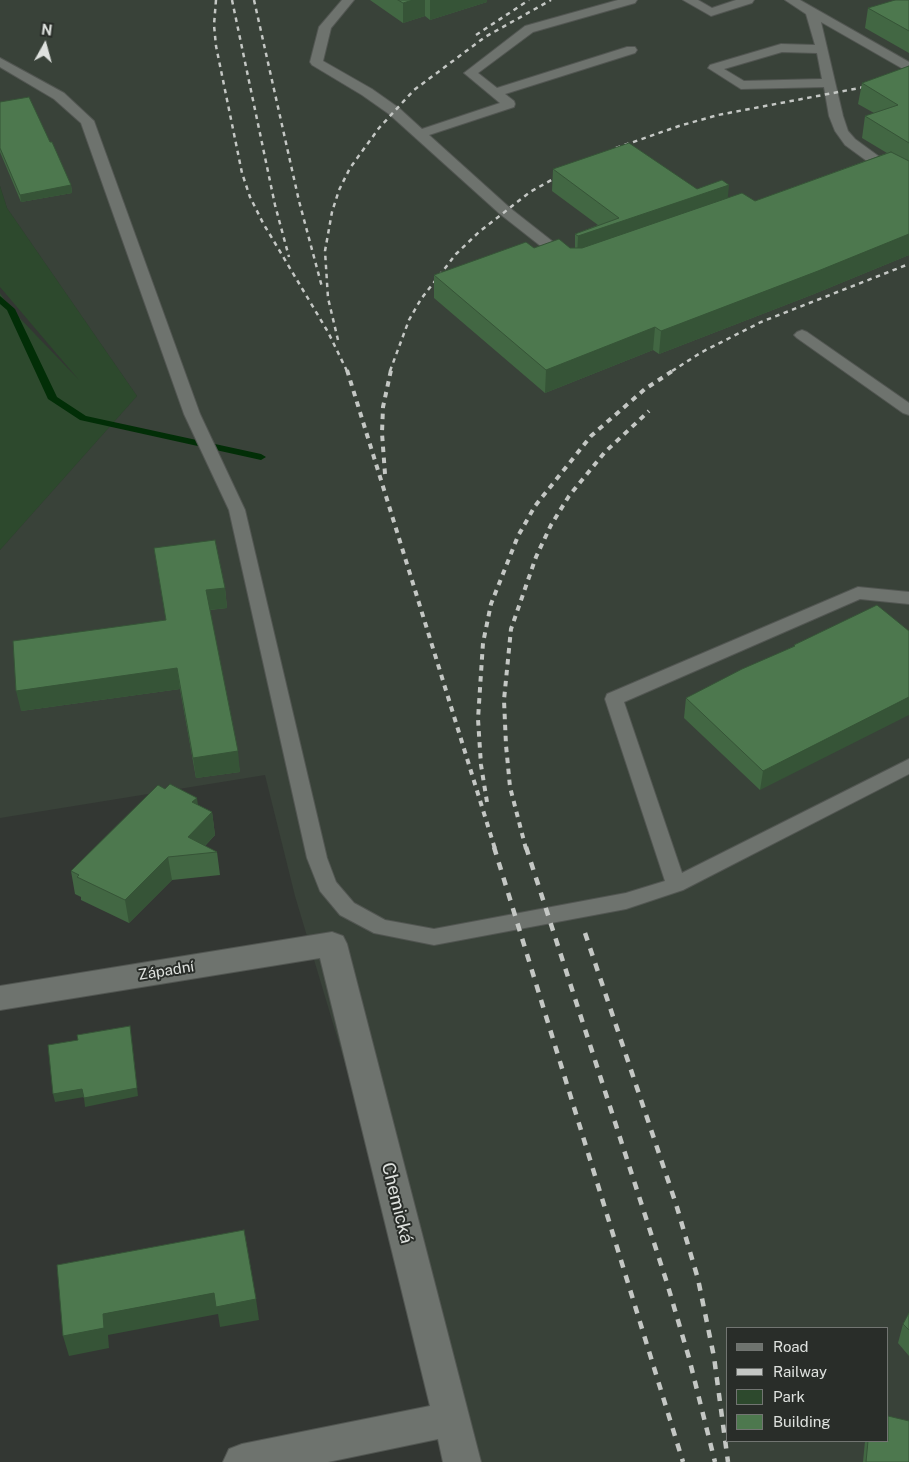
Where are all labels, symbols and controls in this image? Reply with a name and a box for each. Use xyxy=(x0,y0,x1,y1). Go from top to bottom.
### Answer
north arrow xyxy=(20,20,70,70)
text: N xyxy=(40,22,53,39)
street label: Západní xyxy=(137,958,195,984)
street label: Chemická xyxy=(377,1160,417,1246)
legend xyxy=(726,1327,889,1442)
text: Road xyxy=(773,1338,809,1355)
text: Railway xyxy=(773,1363,827,1380)
text: Park xyxy=(773,1388,805,1405)
text: Building xyxy=(773,1413,831,1430)

